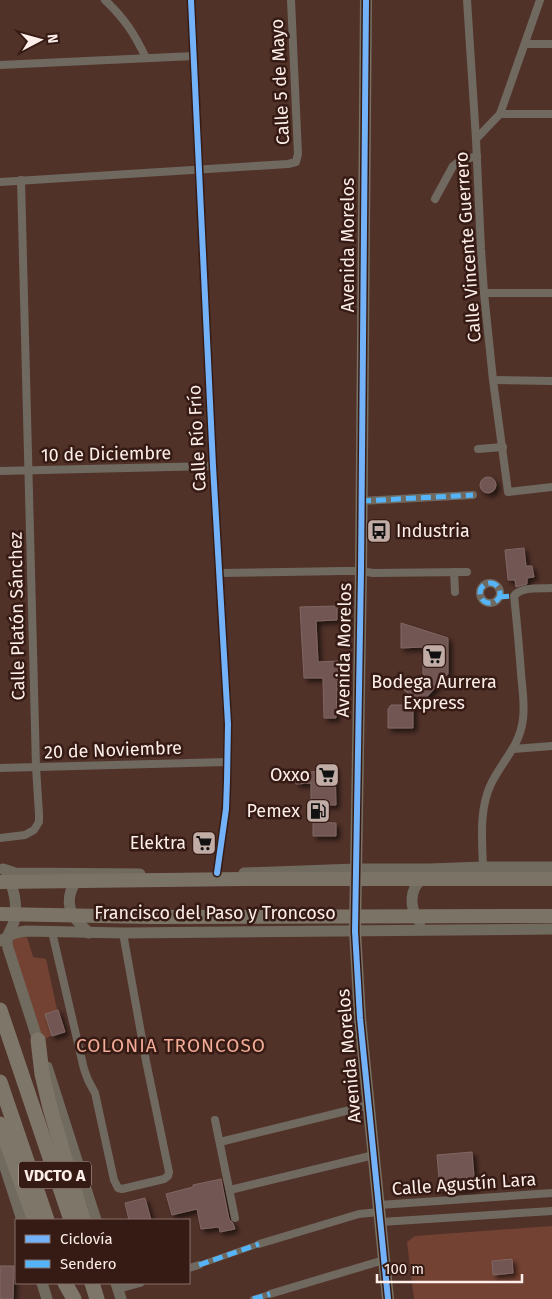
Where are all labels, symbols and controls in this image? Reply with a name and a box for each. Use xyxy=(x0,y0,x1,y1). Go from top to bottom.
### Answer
north arrow xyxy=(15,15,65,65)
street label: Calle 5 de Mayo xyxy=(266,18,294,146)
text: N xyxy=(43,33,61,44)
street label: Calle Vincente Guerrero xyxy=(450,151,486,343)
street label: Avenida Morelos xyxy=(337,178,359,312)
street label: Calle Río Frío xyxy=(183,384,211,492)
street label: 10 de Diciembre xyxy=(41,442,171,466)
bus stop icon: Industria xyxy=(366,518,392,544)
place label: Industria xyxy=(396,520,470,542)
street label: Calle Platón Sánchez xyxy=(5,531,29,701)
street label: Avenida Morelos xyxy=(332,582,356,718)
supermarket icon: Bodega Aurrera Express xyxy=(421,643,447,669)
place label: Bodega Aurrera Express xyxy=(371,671,497,714)
street label: 20 de Noviembre xyxy=(44,737,182,763)
supermarket icon: Oxxo xyxy=(314,762,340,788)
place label: Oxxo xyxy=(270,764,310,786)
fuel station icon: Pemex xyxy=(305,798,331,824)
place label: Pemex xyxy=(246,800,300,822)
supermarket icon: Elektra xyxy=(191,830,217,856)
place label: Elektra xyxy=(130,832,186,854)
street label: Francisco del Paso y Troncoso xyxy=(94,902,336,924)
street label: Avenida Morelos xyxy=(332,988,366,1124)
district label: COLONIA TRONCOSO xyxy=(76,1034,266,1057)
road number: VDCTO A xyxy=(19,1162,91,1188)
street label: Calle Agustín Lara xyxy=(391,1168,537,1200)
legend xyxy=(15,1219,190,1284)
text: Ciclovía xyxy=(60,1230,113,1248)
scale bar xyxy=(377,1252,522,1284)
text: Sendero xyxy=(60,1255,116,1273)
text: 100 m xyxy=(384,1260,424,1278)

